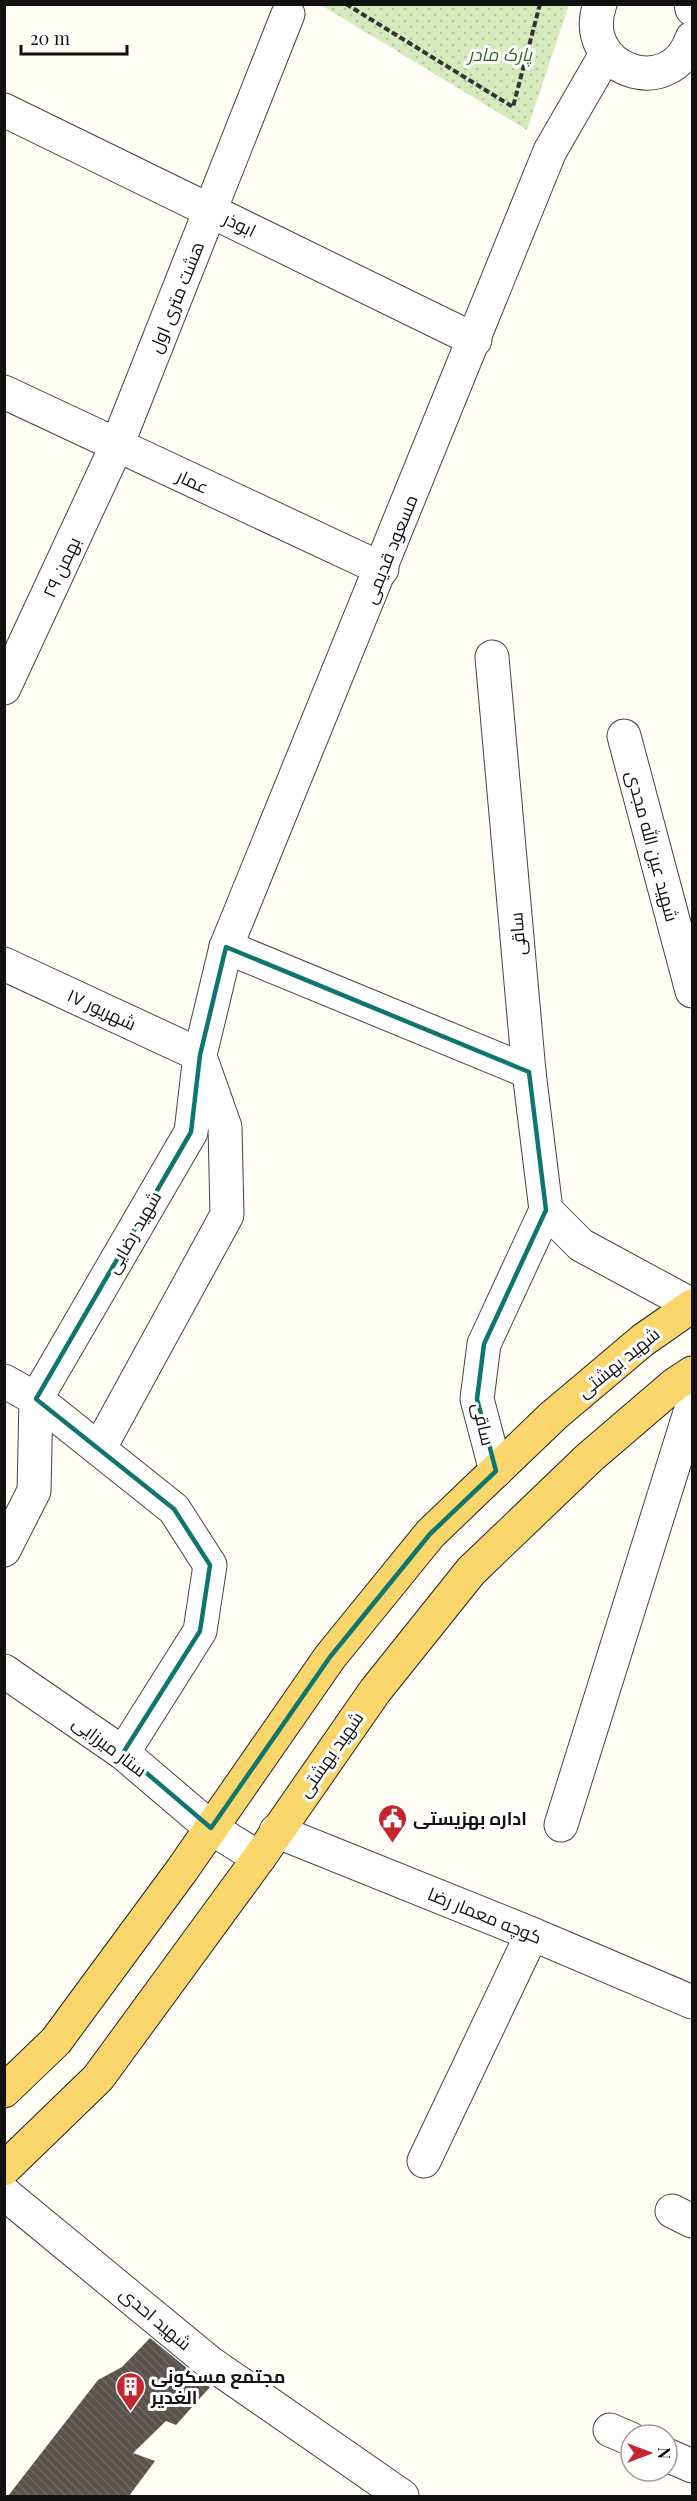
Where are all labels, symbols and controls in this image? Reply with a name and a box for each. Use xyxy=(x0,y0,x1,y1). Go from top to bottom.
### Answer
scale bar xyxy=(21,18,128,56)
text: 20 m xyxy=(30,26,70,50)
park label: پارک‌ مادر xyxy=(466,42,533,67)
street label: ابوذر xyxy=(219,205,260,242)
street label: هشت متری اول xyxy=(143,238,209,356)
street label: عمار xyxy=(172,463,213,499)
street label: مسعود قدیمی xyxy=(357,491,423,607)
street label: ۲۹ بهمن xyxy=(36,533,86,601)
street label: شهید عین الله مجدی xyxy=(621,768,685,924)
street label: ساقی xyxy=(503,911,531,957)
street label: ۱۷ شهریور xyxy=(64,983,140,1035)
street label: شهید رضایی xyxy=(100,1186,166,1278)
street label: شهید بهشتی xyxy=(572,1321,664,1403)
street label: ساقی xyxy=(467,1400,501,1448)
street label: شهید بهشتی xyxy=(292,1706,368,1802)
street label: ستار میرزایی xyxy=(68,1710,152,1782)
public building icon: اداره بهزیستی xyxy=(376,1802,408,1844)
place label: اداره بهزیستی xyxy=(413,1806,527,1830)
street label: کوچه معمار رضا xyxy=(424,1881,546,1950)
street label: شهید احدی xyxy=(115,2281,197,2355)
place label: مجتمع مسکونی الغدیر xyxy=(150,2364,285,2409)
building icon: مجتمع مسکونی الغدیر xyxy=(114,2370,146,2412)
north arrow xyxy=(619,2423,679,2483)
text: N xyxy=(654,2447,675,2459)

